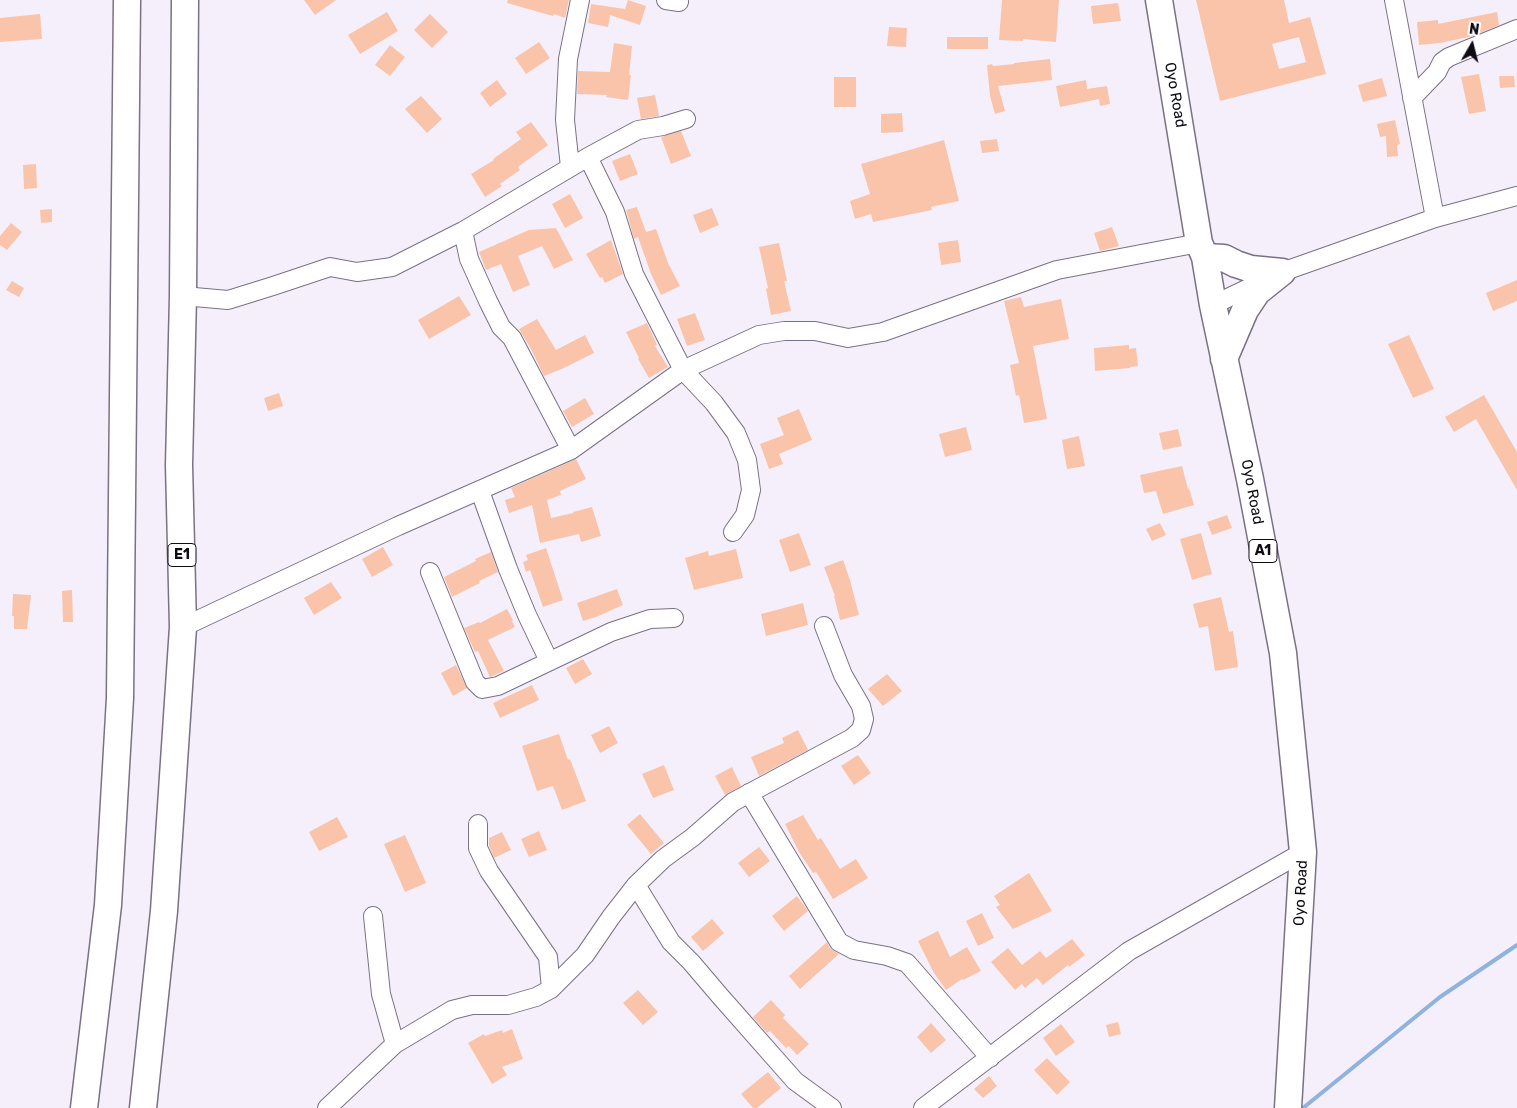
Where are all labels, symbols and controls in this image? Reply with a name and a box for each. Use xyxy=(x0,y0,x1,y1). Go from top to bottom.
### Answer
north arrow xyxy=(1447,20,1497,70)
text: N xyxy=(1468,21,1480,39)
street label: Oyo Road xyxy=(1160,61,1190,129)
street label: Oyo Road xyxy=(1237,458,1267,526)
road number: A1 xyxy=(1249,540,1277,562)
road number: E1 xyxy=(168,544,196,566)
street label: Oyo Road xyxy=(1290,860,1312,926)

